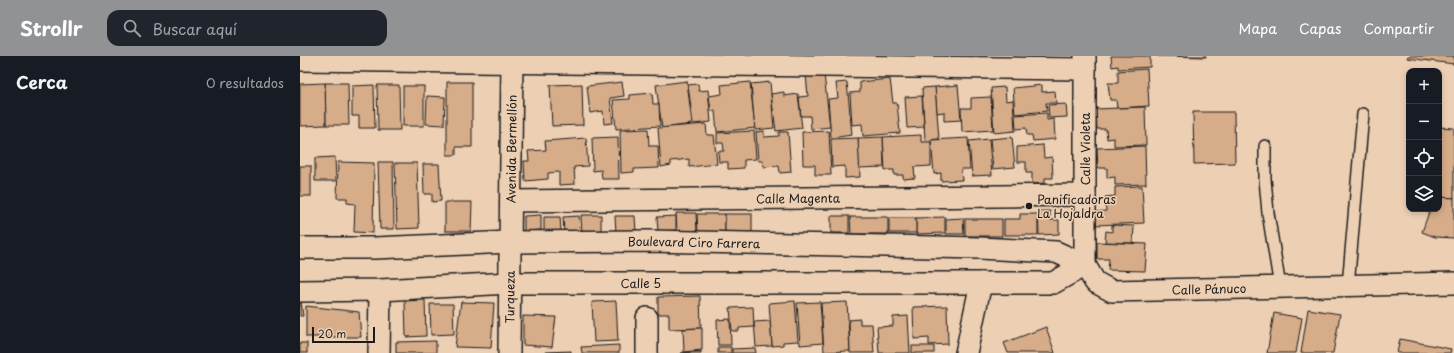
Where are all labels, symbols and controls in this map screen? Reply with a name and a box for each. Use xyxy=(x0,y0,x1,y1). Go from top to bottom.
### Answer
search box xyxy=(107,10,387,46)
text: Strollr xyxy=(20,14,83,42)
icon: search xyxy=(121,17,143,39)
text: Buscar aquí xyxy=(153,17,237,40)
text: Mapa xyxy=(1239,18,1277,39)
text: Capas xyxy=(1299,18,1341,39)
text: Compartir xyxy=(1363,18,1434,39)
map controls xyxy=(1406,68,1442,212)
button: + xyxy=(1406,68,1442,104)
text: Cerca xyxy=(16,69,67,95)
text: 0 resultados xyxy=(206,73,284,92)
street label: Avenida Bermellón xyxy=(502,95,521,203)
button: − xyxy=(1406,104,1442,140)
street label: Calle Violeta xyxy=(1076,112,1094,185)
button: locate xyxy=(1406,140,1442,176)
button: layers xyxy=(1406,176,1442,212)
street label: Calle Magenta xyxy=(756,189,841,207)
place label: Panificadoras La Hojaldra xyxy=(1037,190,1117,222)
marker: Panificadoras La Hojaldra xyxy=(1024,201,1034,211)
street label: Boulevard Ciro Farrera xyxy=(627,232,761,252)
street label: Turqueza xyxy=(500,270,519,323)
street label: Calle 5 xyxy=(621,274,661,292)
street label: Calle Pánuco xyxy=(1171,279,1247,299)
scale bar xyxy=(312,325,375,344)
text: 20 m xyxy=(318,325,346,342)

